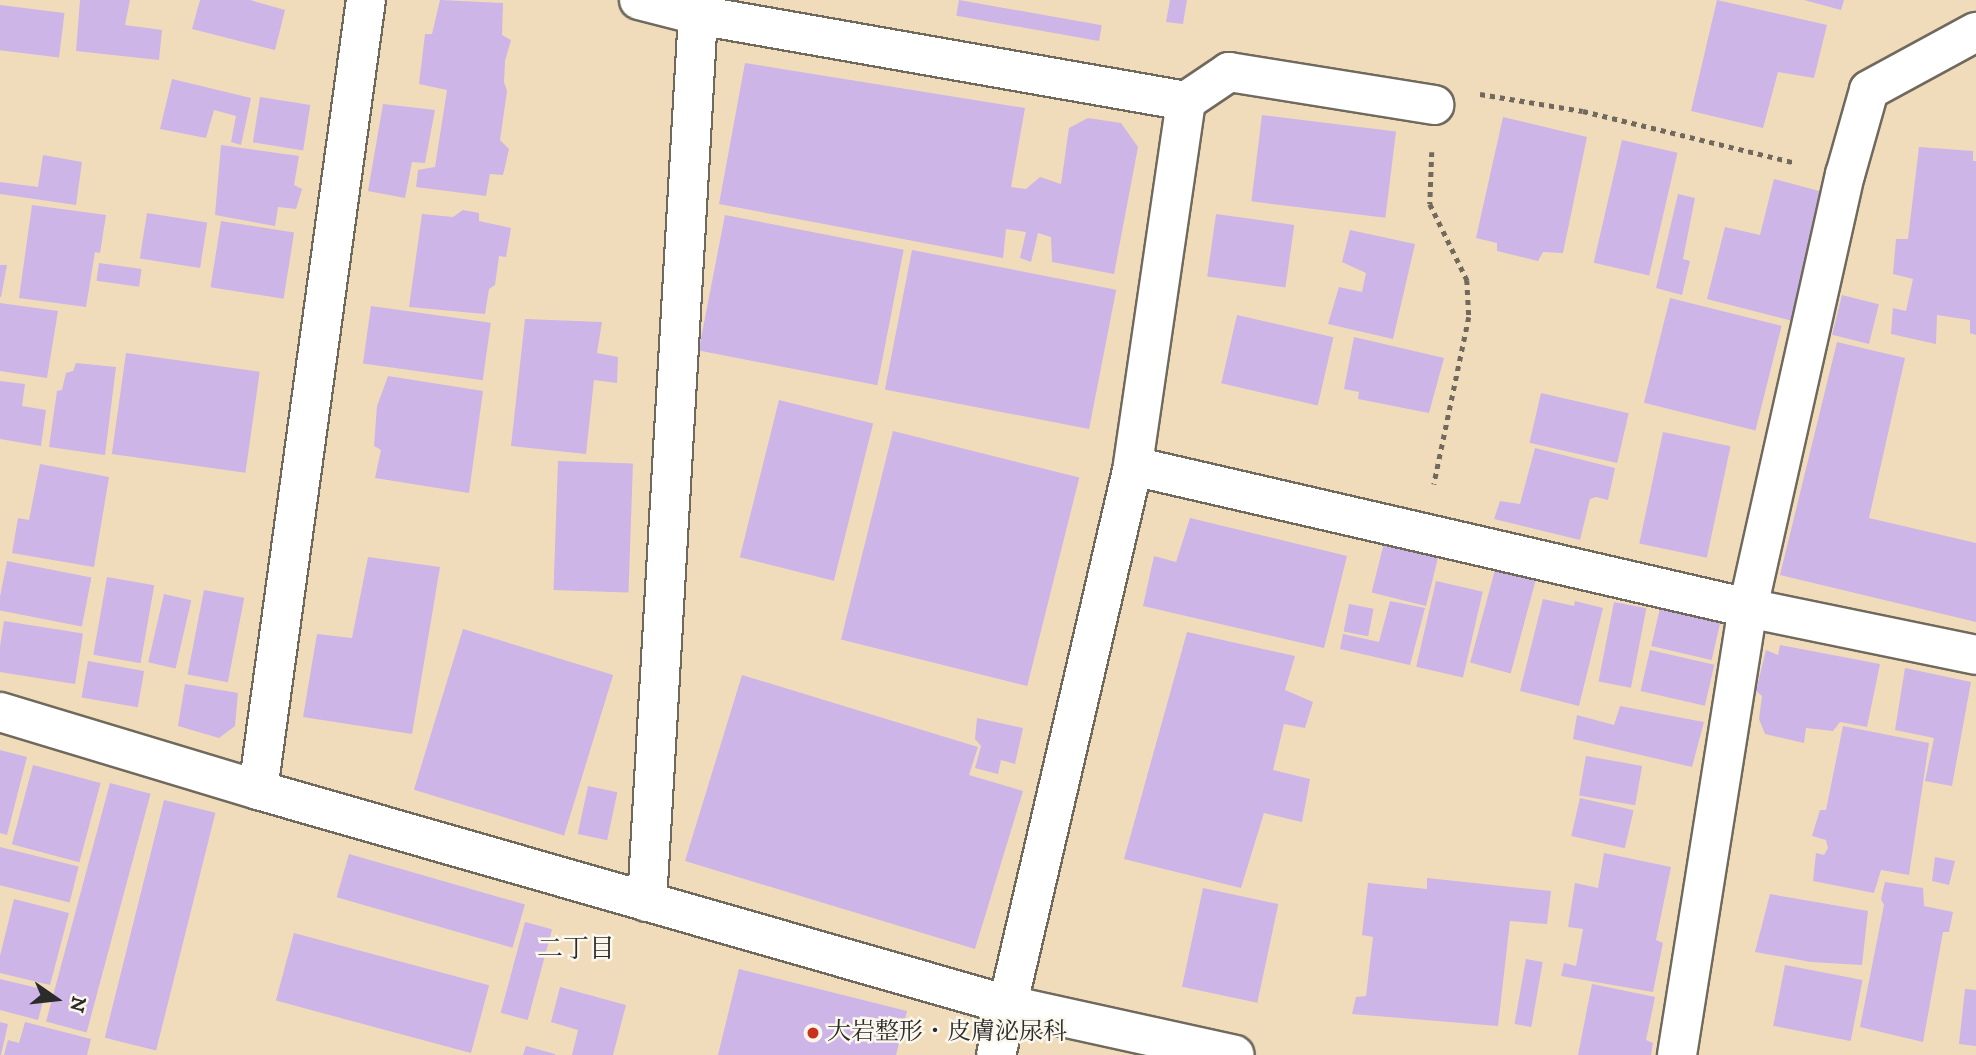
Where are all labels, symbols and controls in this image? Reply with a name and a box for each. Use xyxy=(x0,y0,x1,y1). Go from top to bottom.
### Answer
district label: 二丁目 xyxy=(537,934,615,966)
north arrow xyxy=(21,964,91,1034)
text: N xyxy=(64,994,90,1015)
place label: 大岩整形・皮膚泌尿科 xyxy=(827,1019,1067,1047)
marker: 大岩整形・皮膚泌尿科 xyxy=(805,1025,821,1041)

